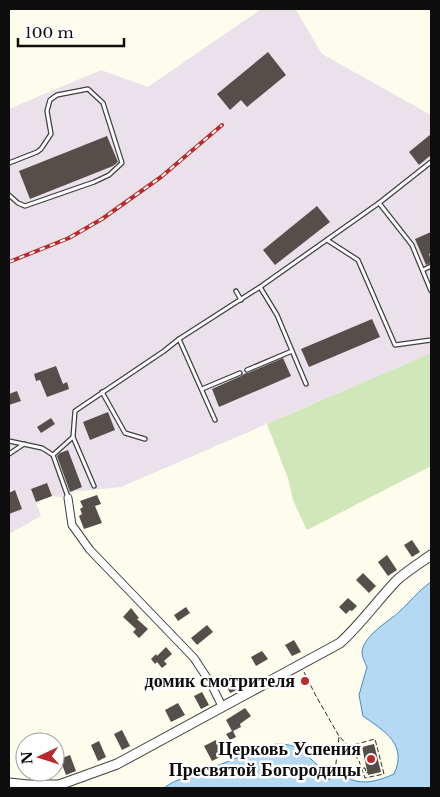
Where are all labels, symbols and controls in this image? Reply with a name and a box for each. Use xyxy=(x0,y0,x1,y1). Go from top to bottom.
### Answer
scale bar xyxy=(18,15,124,47)
text: 100 m xyxy=(25,23,74,42)
place label: домик смотрителя xyxy=(145,670,295,692)
marker: домик смотрителя xyxy=(299,675,311,687)
north arrow xyxy=(15,732,65,782)
place label: Церковь Успения Пресвятой Богородицы xyxy=(169,738,361,781)
text: N xyxy=(18,751,36,765)
marker: Церковь Успения Пресвятой Богородицы xyxy=(365,753,377,765)

